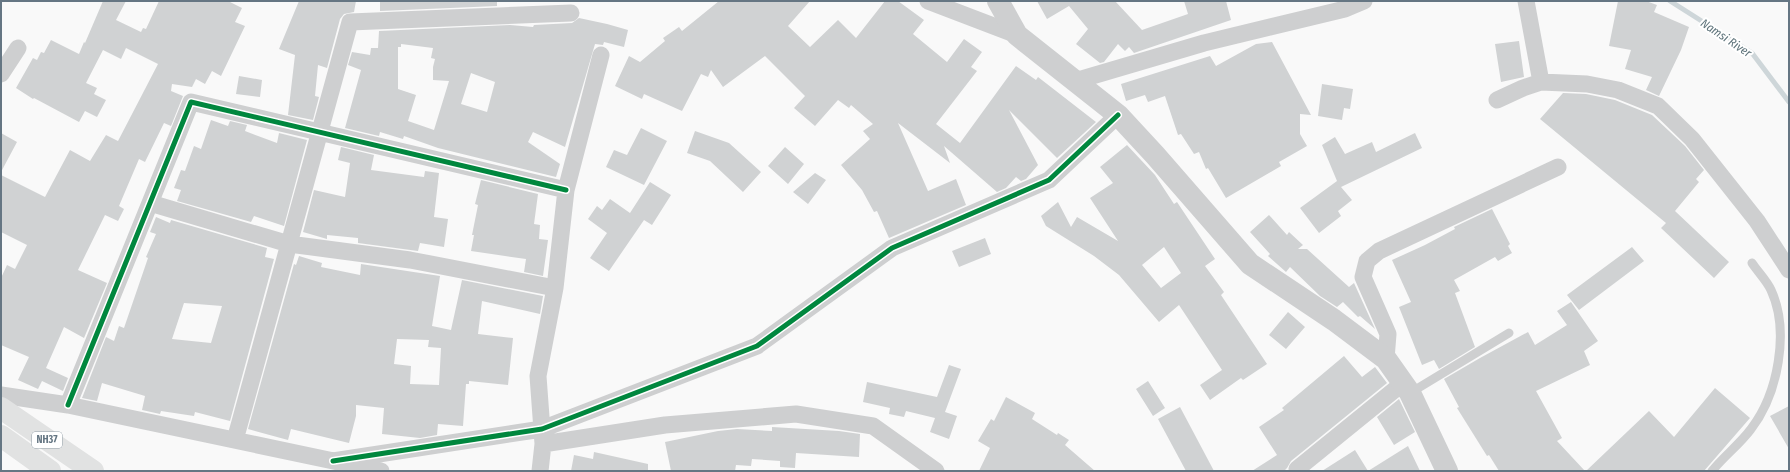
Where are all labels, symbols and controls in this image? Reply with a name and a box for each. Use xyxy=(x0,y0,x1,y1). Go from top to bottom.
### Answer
water label: Namsi River xyxy=(1698,16,1755,61)
road number: NH37 xyxy=(32,432,62,448)

